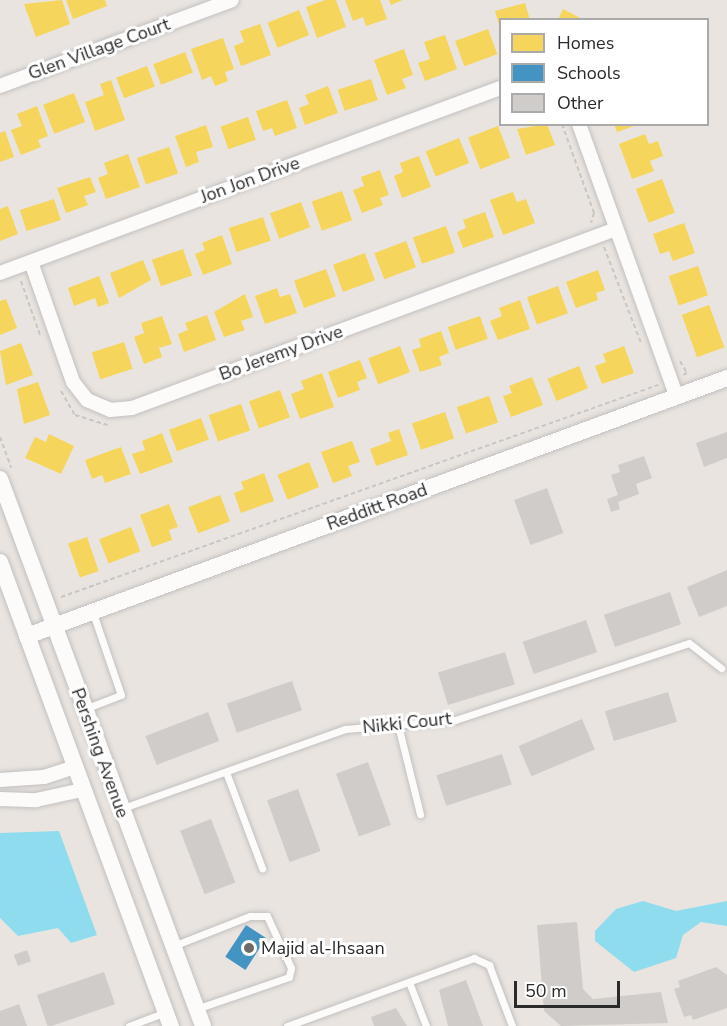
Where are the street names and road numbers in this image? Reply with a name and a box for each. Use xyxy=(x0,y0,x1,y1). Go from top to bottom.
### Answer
street label: Glen Village Court xyxy=(25,13,173,85)
street label: Jon Jon Drive xyxy=(197,152,303,208)
street label: Bo Jeremy Drive xyxy=(216,321,346,385)
street label: Redditt Road xyxy=(324,479,430,535)
street label: Pershing Avenue xyxy=(66,685,134,821)
street label: Nikki Court xyxy=(362,708,452,738)

